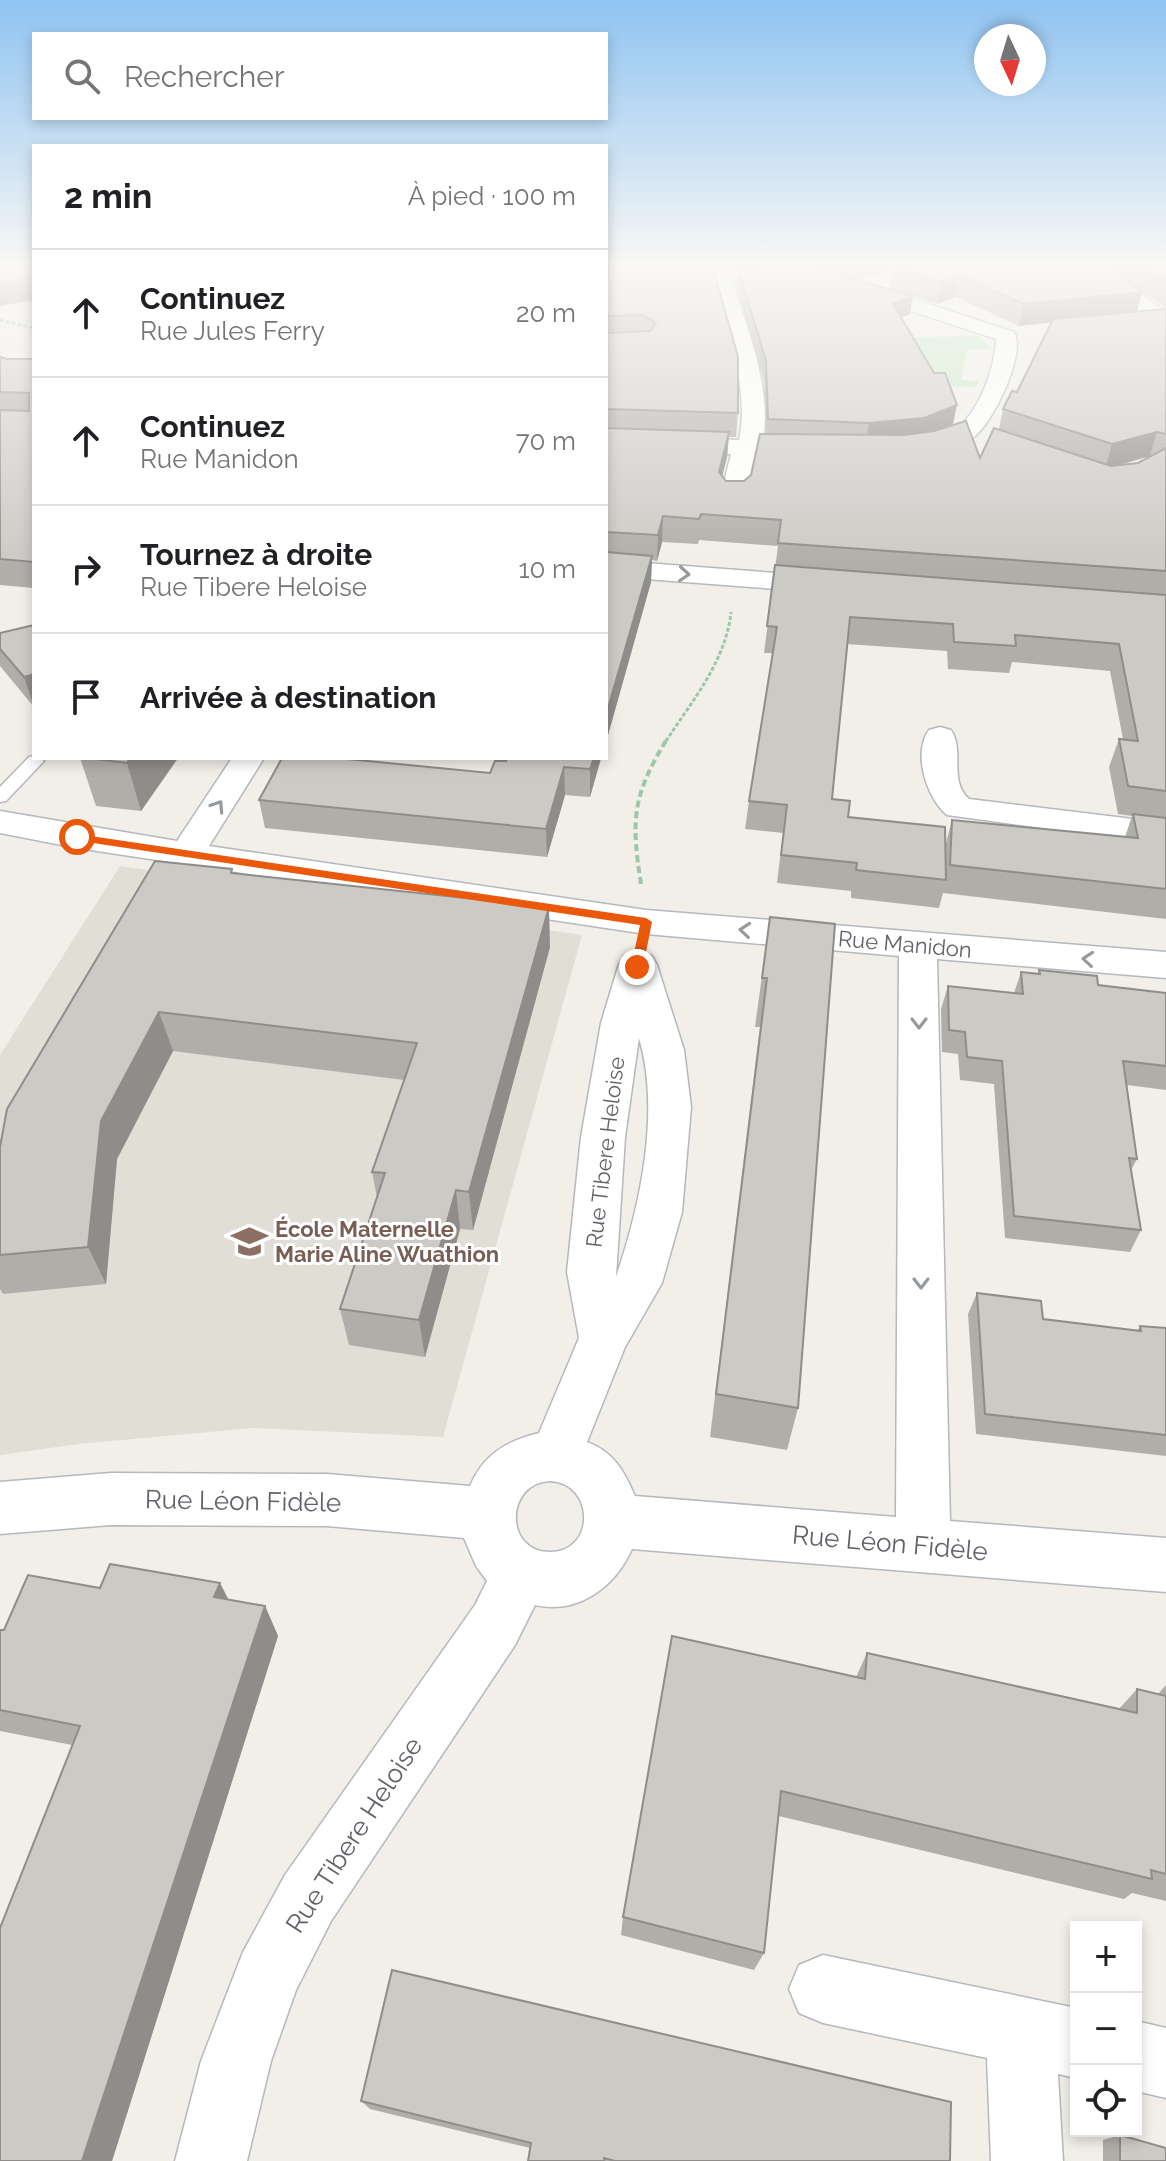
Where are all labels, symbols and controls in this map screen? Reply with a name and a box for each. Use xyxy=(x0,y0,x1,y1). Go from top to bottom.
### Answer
north arrow xyxy=(974,24,1046,96)
search box xyxy=(32,32,608,120)
icon: search xyxy=(60,54,104,98)
text: Rechercher xyxy=(124,59,284,94)
text: 2 min xyxy=(64,176,152,216)
text: À pied · 100 m xyxy=(408,181,576,211)
text: Continuez xyxy=(140,281,285,316)
icon: ahead xyxy=(64,291,108,335)
text: 20 m xyxy=(516,298,576,328)
text: Rue Jules Ferry xyxy=(140,316,325,346)
text: Continuez xyxy=(140,409,285,444)
icon: ahead xyxy=(64,419,108,463)
text: 70 m xyxy=(516,426,576,456)
text: Rue Manidon xyxy=(140,444,299,474)
text: Tournez à droite xyxy=(140,537,372,572)
icon: right xyxy=(64,547,108,591)
text: 10 m xyxy=(518,554,576,584)
one-way arrow xyxy=(678,565,691,582)
text: Rue Tibere Heloise xyxy=(140,572,367,602)
icon: arrive xyxy=(64,675,108,719)
text: Arrivée à destination xyxy=(140,680,436,715)
one-way arrow xyxy=(208,800,223,814)
route start xyxy=(59,819,95,855)
one-way arrow xyxy=(738,922,751,939)
street label: Rue Manidon xyxy=(837,925,973,963)
route end xyxy=(619,949,655,985)
one-way arrow xyxy=(1081,951,1094,968)
one-way arrow xyxy=(910,1017,928,1030)
street label: Rue Tibere Heloise xyxy=(580,1055,630,1249)
place label: École Maternelle Marie Aline Wuathion xyxy=(275,1216,499,1267)
school or university icon: École Maternelle Marie Aline Wuathion xyxy=(230,1223,268,1261)
one-way arrow xyxy=(912,1277,930,1290)
street label: Rue Léon Fidèle xyxy=(145,1484,341,1518)
street label: Rue Léon Fidèle xyxy=(791,1520,989,1566)
street label: Rue Tibere Heloise xyxy=(280,1732,428,1938)
map controls xyxy=(1070,1921,1142,2137)
button: + xyxy=(1070,1921,1142,1993)
button: − xyxy=(1070,1993,1142,2065)
button: locate xyxy=(1070,2065,1142,2137)

